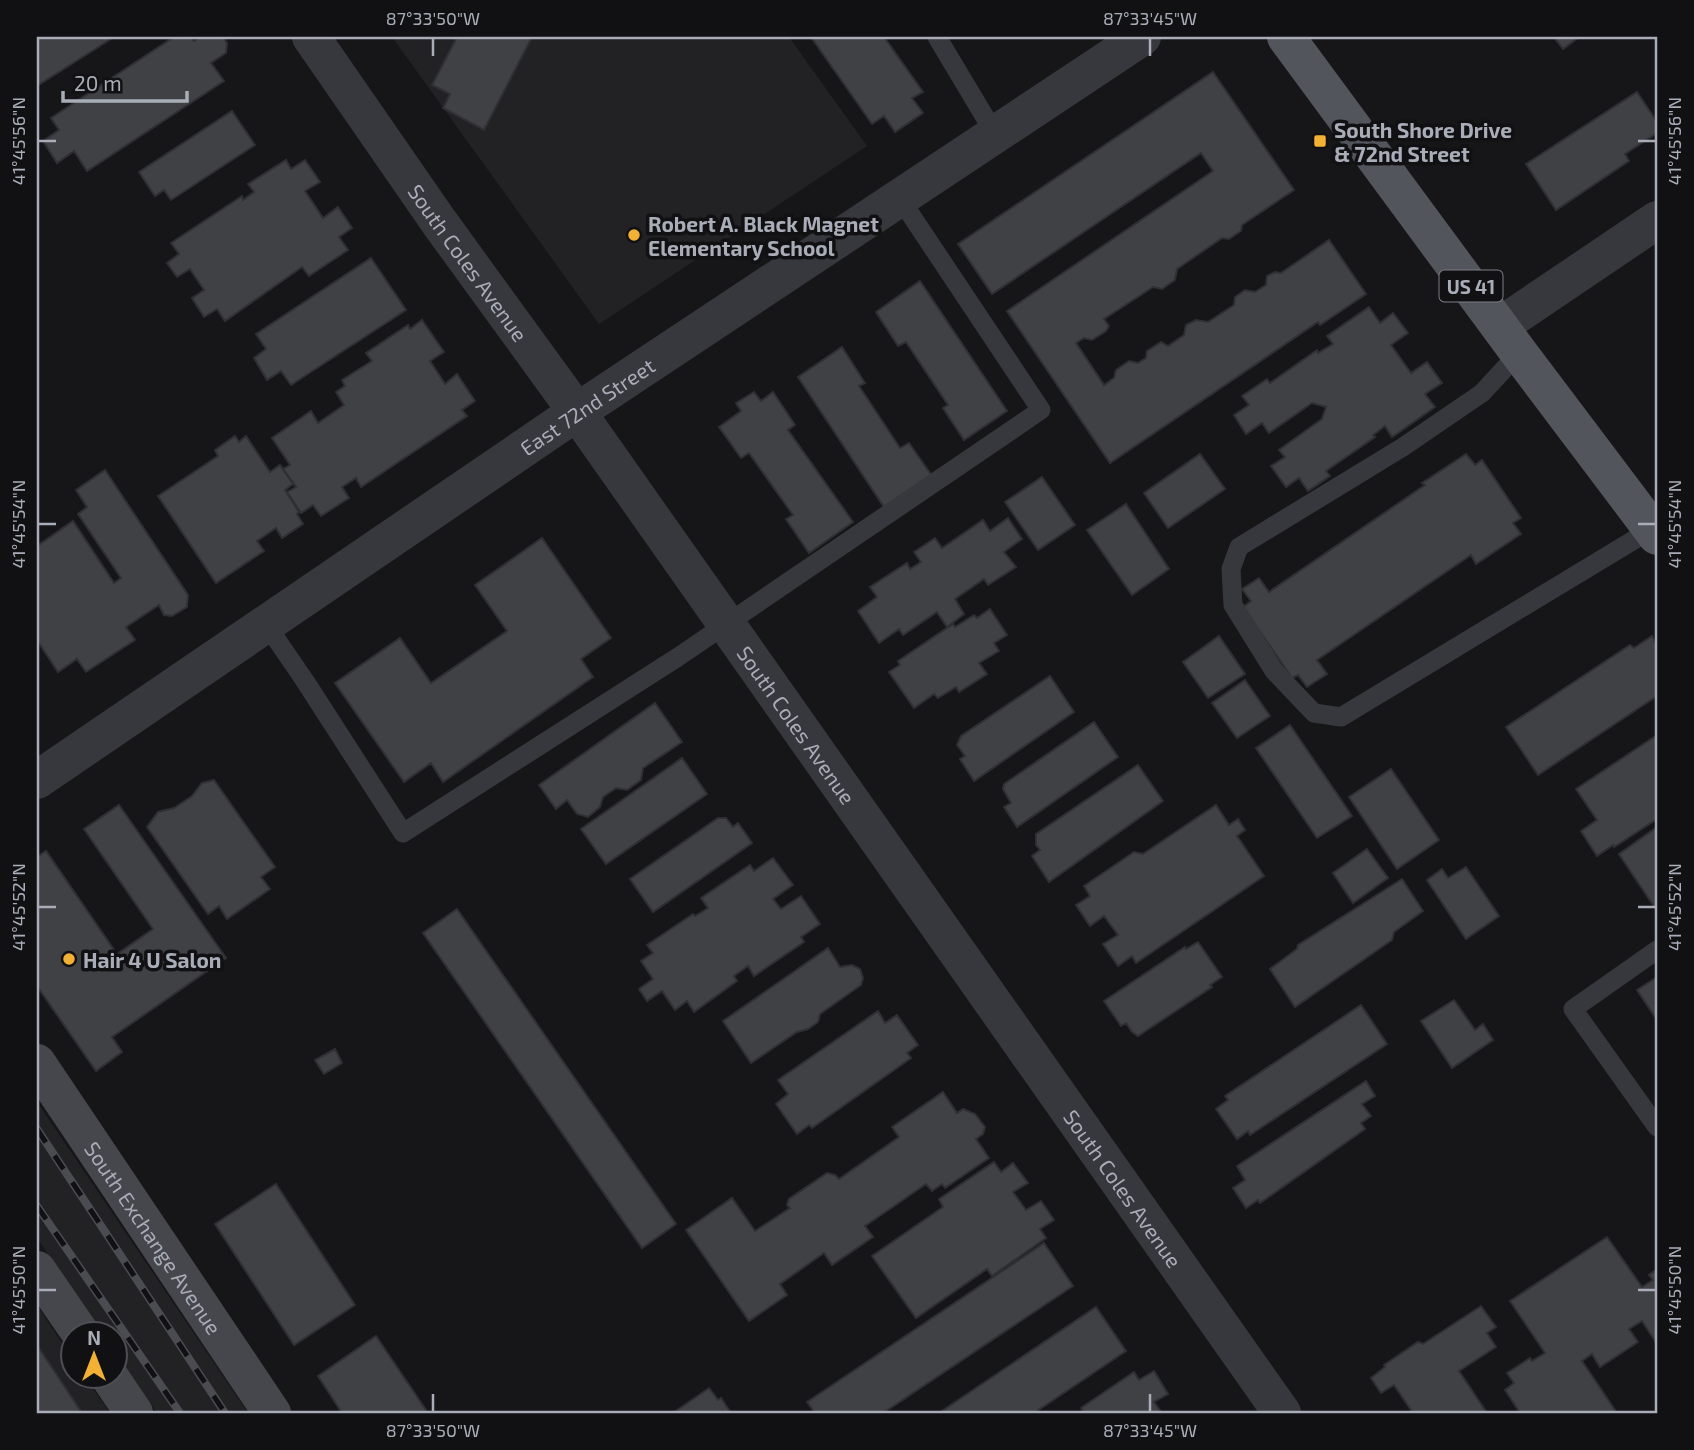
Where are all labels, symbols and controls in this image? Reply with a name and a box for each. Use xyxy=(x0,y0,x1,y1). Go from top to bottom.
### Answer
text: 87°33'50"W xyxy=(386,7,480,29)
text: 87°33'45"W xyxy=(1103,7,1197,29)
scale bar xyxy=(63,60,187,104)
text: 20 m xyxy=(74,70,122,95)
text: 41°45'56"N xyxy=(7,97,29,185)
text: 41°45'56"N xyxy=(1663,97,1685,185)
place label: South Shore Drive & 72nd Street xyxy=(1334,117,1512,166)
marker: South Shore Drive & 72nd Street xyxy=(1312,133,1328,149)
street label: South Coles Avenue xyxy=(404,179,534,346)
place label: Robert A. Black Magnet Elementary School xyxy=(648,211,879,261)
marker: Robert A. Black Magnet Elementary School xyxy=(626,227,642,243)
road number: US 41 xyxy=(1440,270,1502,302)
street label: East 72nd Street xyxy=(515,352,659,460)
text: 41°45'54"N xyxy=(7,480,29,568)
text: 41°45'54"N xyxy=(1663,480,1685,568)
street label: South Coles Avenue xyxy=(733,641,861,808)
text: 41°45'52"N xyxy=(7,863,29,951)
text: 41°45'52"N xyxy=(1663,863,1685,951)
place label: Hair 4 U Salon xyxy=(83,947,221,972)
marker: Hair 4 U Salon xyxy=(61,951,77,967)
street label: South Coles Avenue xyxy=(1059,1104,1188,1272)
street label: South Exchange Avenue xyxy=(80,1136,228,1339)
text: 41°45'50"N xyxy=(7,1246,29,1334)
text: 41°45'50"N xyxy=(1663,1246,1685,1334)
north arrow xyxy=(60,1320,130,1390)
text: N xyxy=(87,1326,101,1349)
text: 87°33'50"W xyxy=(386,1419,480,1441)
text: 87°33'45"W xyxy=(1103,1419,1197,1441)

